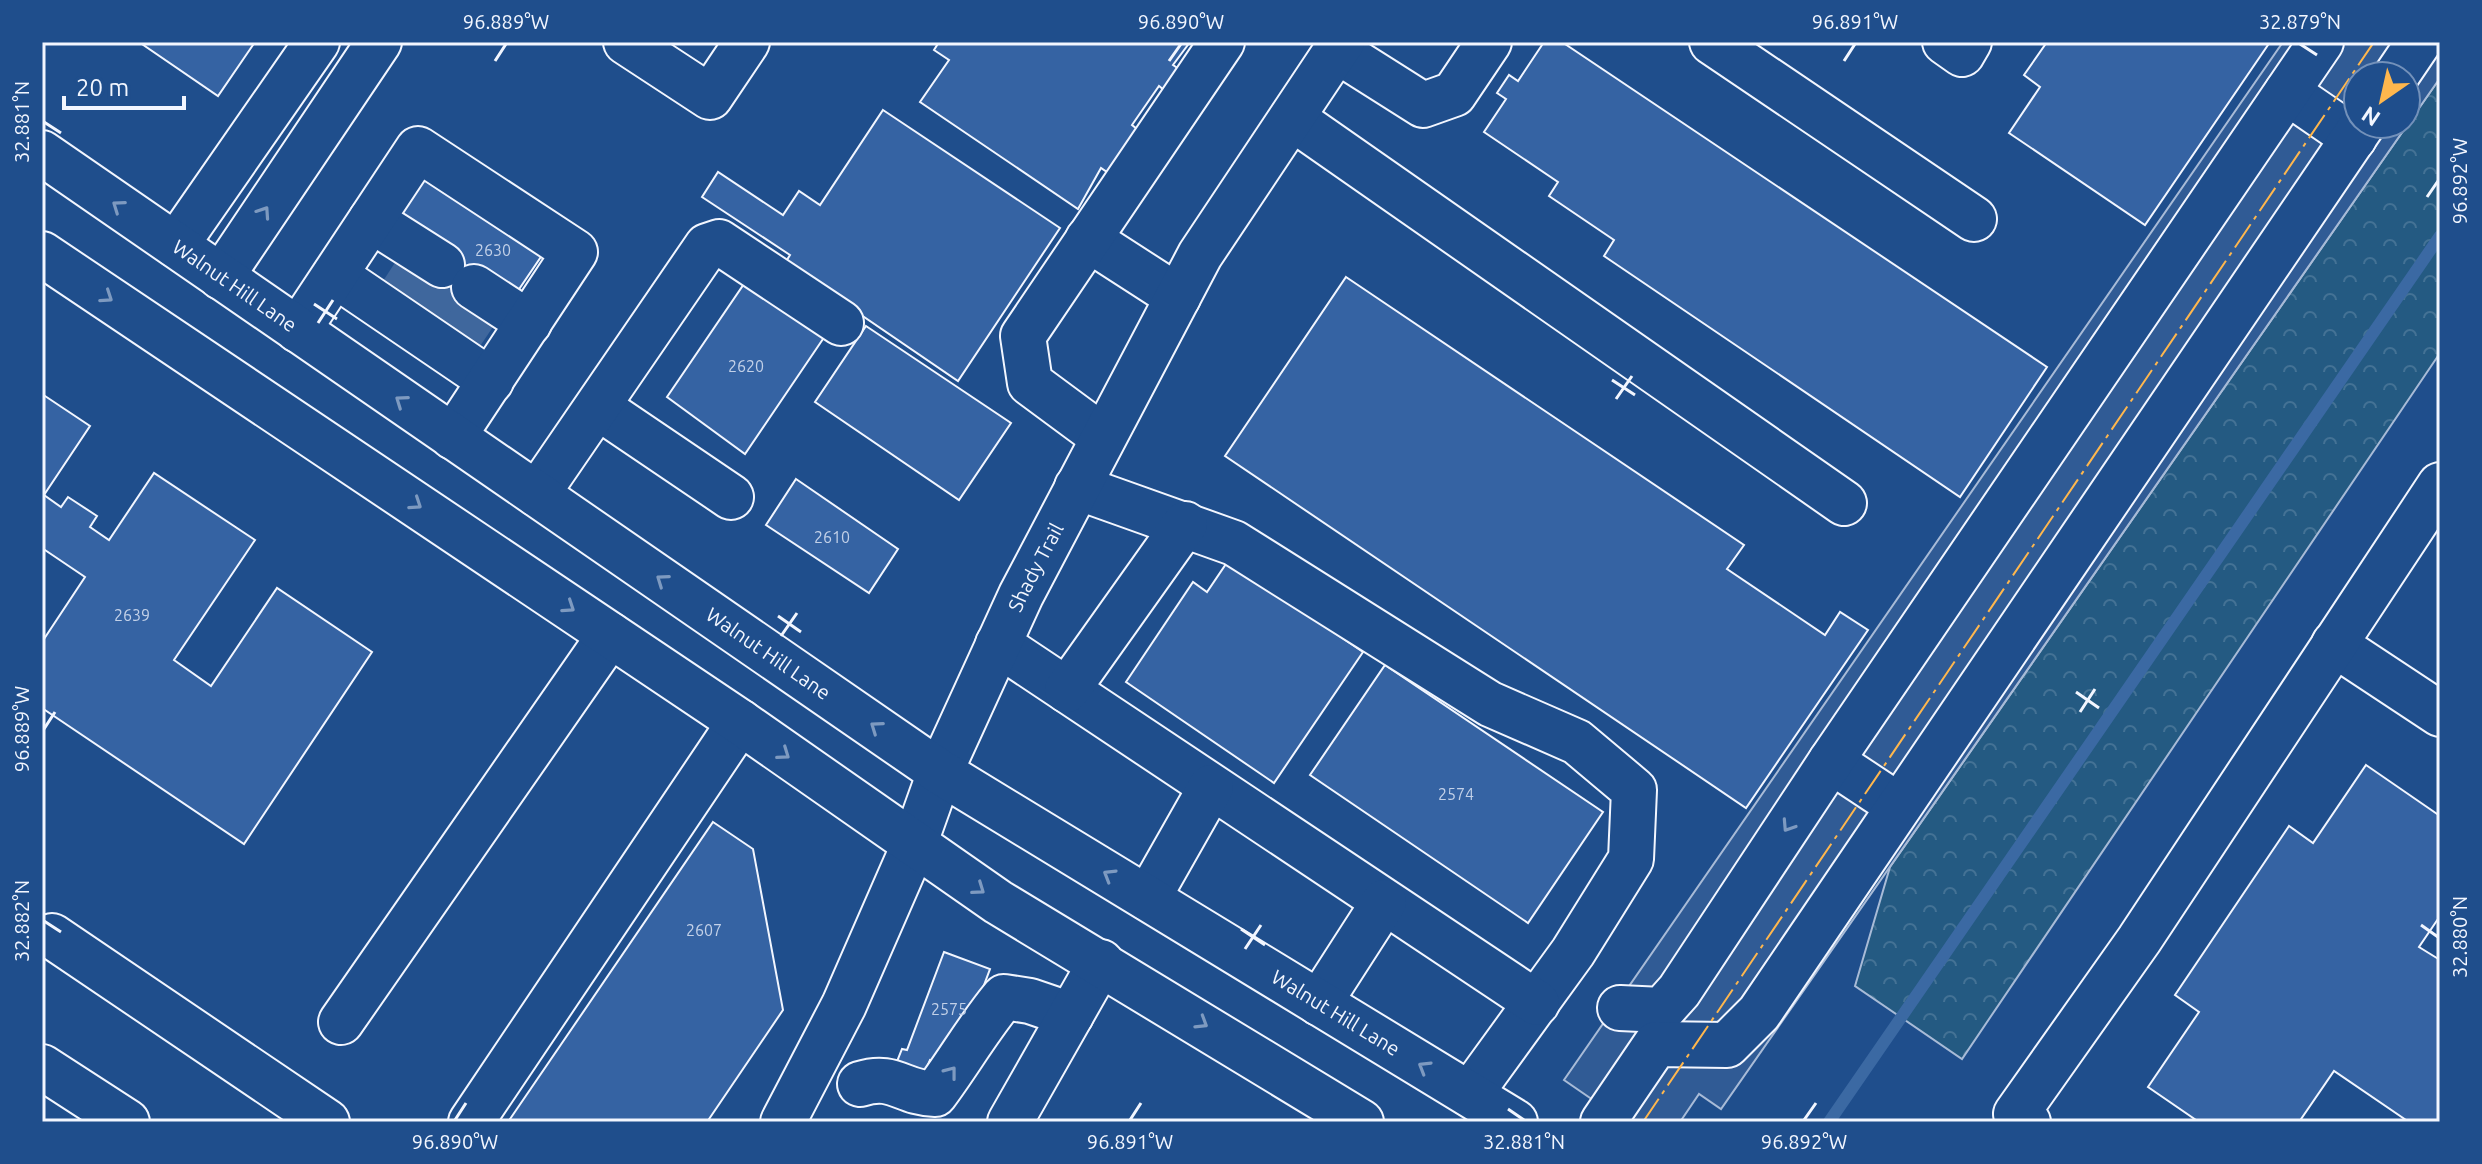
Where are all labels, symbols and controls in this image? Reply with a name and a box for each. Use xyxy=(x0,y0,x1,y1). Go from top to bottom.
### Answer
text: 96.889°W xyxy=(463,10,549,33)
text: 96.890°W xyxy=(1138,10,1224,33)
text: 96.891°W xyxy=(1812,10,1898,33)
text: 32.879°N xyxy=(2259,10,2341,33)
scale bar xyxy=(64,60,184,110)
north arrow xyxy=(2342,60,2422,140)
text: 20 m xyxy=(76,74,129,101)
text: 32.881°N xyxy=(10,81,33,163)
text: N xyxy=(2357,102,2384,132)
text: 96.892°W xyxy=(2448,138,2471,224)
one-way arrow xyxy=(113,201,127,216)
one-way arrow xyxy=(254,206,269,221)
street label: Walnut Hill Lane xyxy=(168,235,302,336)
house number: 2630 xyxy=(475,241,511,259)
one-way arrow xyxy=(98,287,112,302)
house number: 2620 xyxy=(728,357,764,375)
one-way arrow xyxy=(396,396,410,411)
one-way arrow xyxy=(407,494,421,509)
street label: Shady Trail xyxy=(1003,519,1068,615)
house number: 2610 xyxy=(814,528,850,546)
one-way arrow xyxy=(656,575,670,590)
one-way arrow xyxy=(561,598,575,613)
street label: Walnut Hill Lane xyxy=(702,602,835,704)
house number: 2639 xyxy=(114,606,150,624)
text: 96.889°W xyxy=(10,686,33,772)
one-way arrow xyxy=(870,722,885,737)
one-way arrow xyxy=(776,744,790,758)
house number: 2574 xyxy=(1438,785,1474,803)
one-way arrow xyxy=(1783,817,1798,832)
one-way arrow xyxy=(1103,869,1118,884)
one-way arrow xyxy=(970,879,984,894)
text: 32.882°N xyxy=(10,880,33,962)
text: 32.880°N xyxy=(2448,896,2471,978)
house number: 2607 xyxy=(686,921,722,939)
street label: Walnut Hill Lane xyxy=(1268,965,1404,1060)
house number: 2575 xyxy=(931,1000,967,1018)
one-way arrow xyxy=(1193,1013,1208,1028)
one-way arrow xyxy=(1418,1061,1433,1077)
one-way arrow xyxy=(942,1066,956,1081)
text: 96.890°W xyxy=(412,1130,498,1153)
text: 96.891°W xyxy=(1087,1130,1173,1153)
text: 32.881°N xyxy=(1483,1130,1565,1153)
text: 96.892°W xyxy=(1761,1130,1847,1153)

